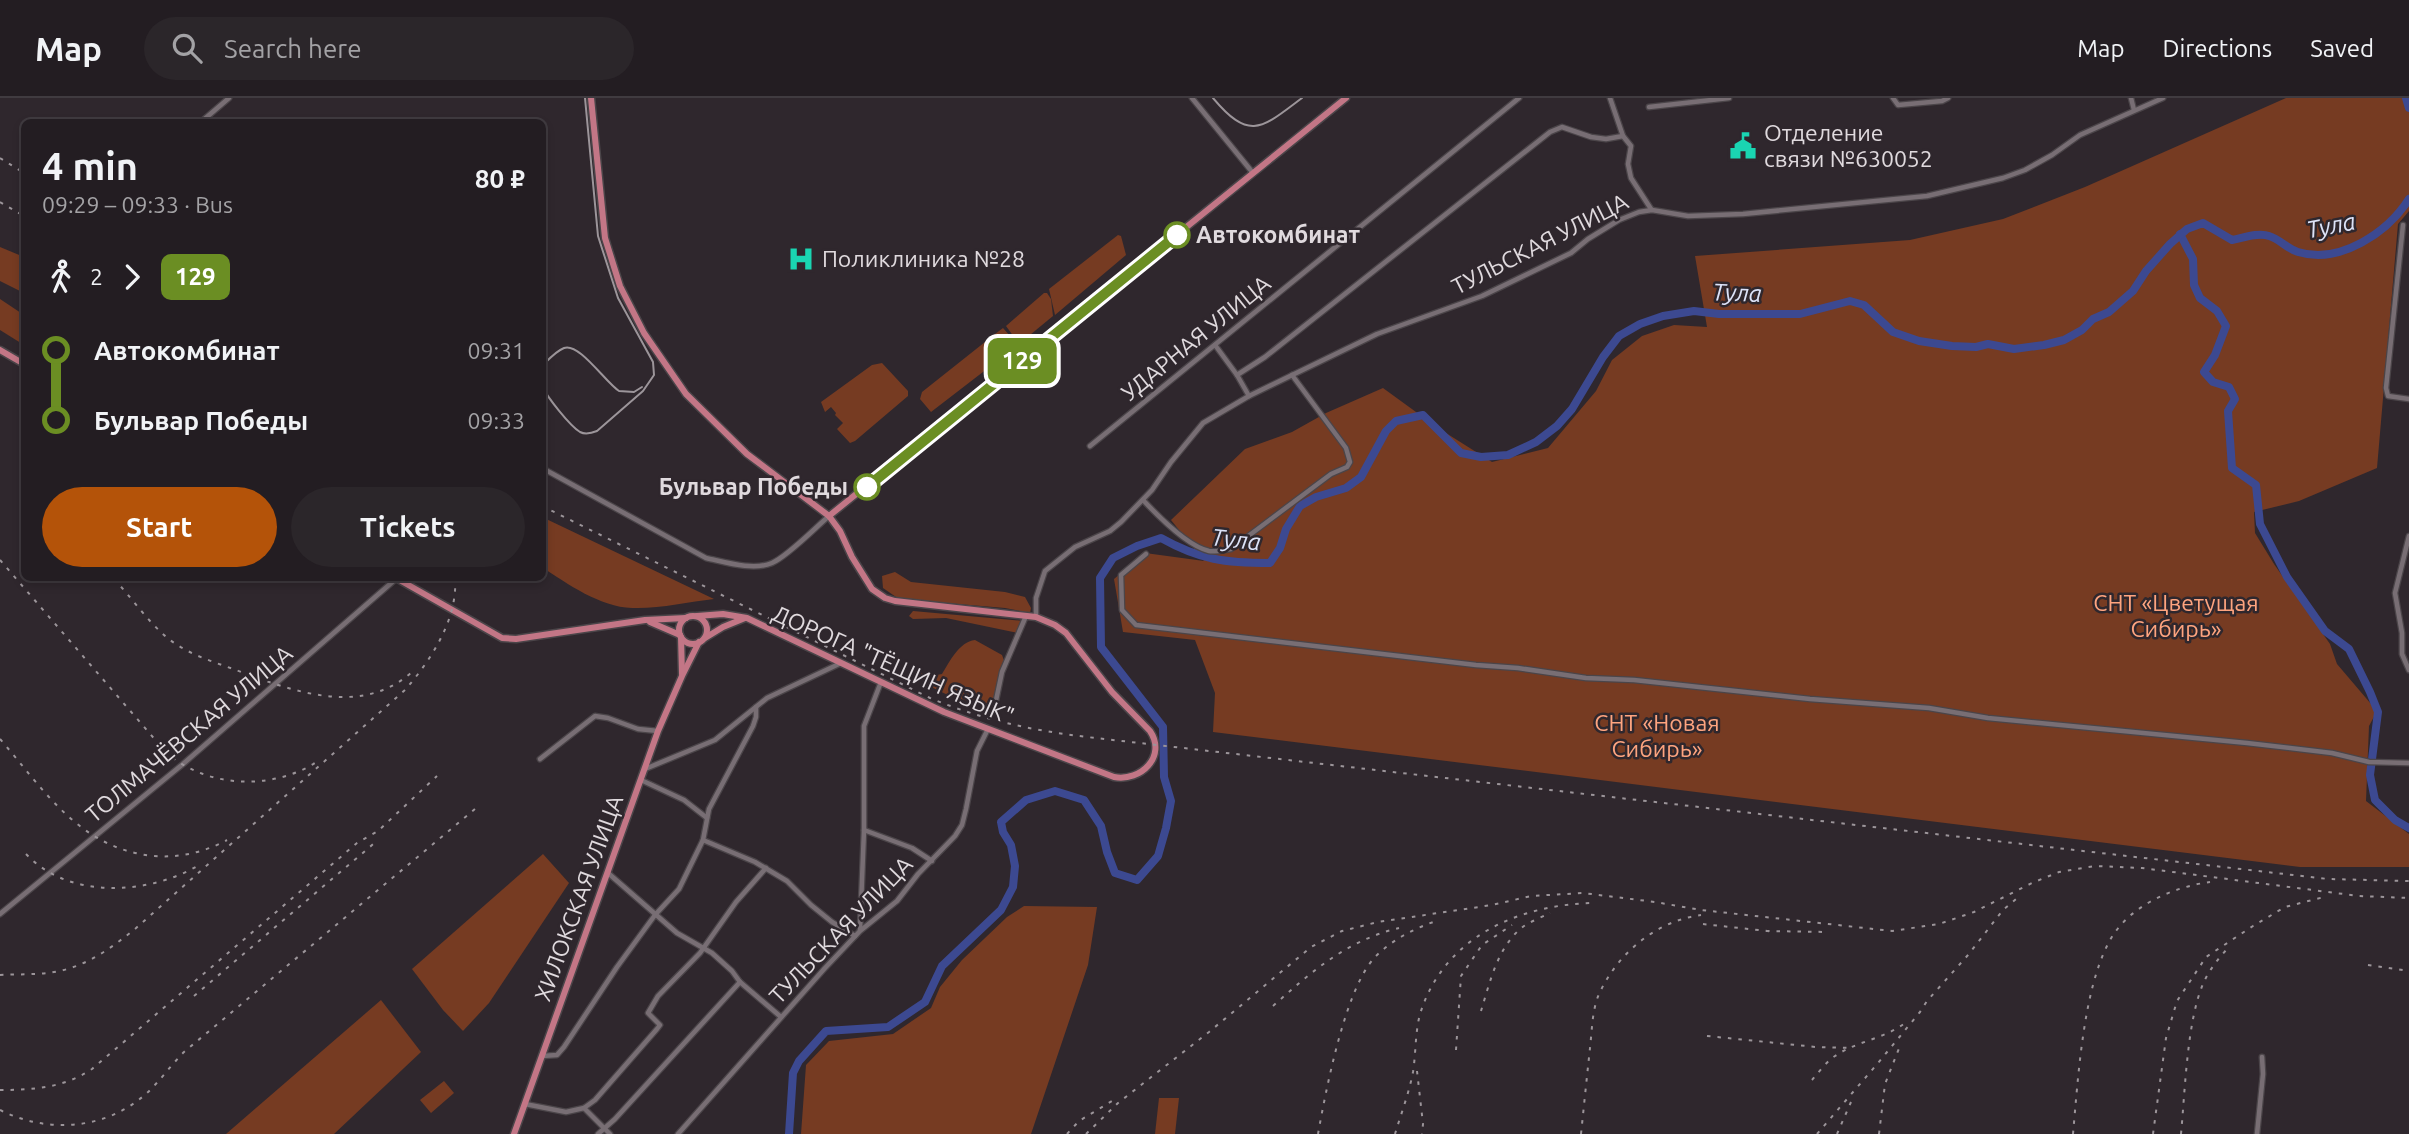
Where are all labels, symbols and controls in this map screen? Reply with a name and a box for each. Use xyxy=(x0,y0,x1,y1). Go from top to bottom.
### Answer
search box xyxy=(144,17,634,80)
icon: search xyxy=(168,29,206,67)
text: Map xyxy=(35,30,102,67)
text: Search here xyxy=(224,34,362,63)
text: Map xyxy=(2077,35,2124,62)
text: Directions xyxy=(2162,35,2272,62)
text: Saved xyxy=(2310,35,2374,62)
place label: Отделение связи №630052 xyxy=(1764,120,1933,171)
public building icon: Отделение связи №630052 xyxy=(1728,131,1758,161)
text: 4 min xyxy=(42,145,138,187)
text: 80 ₽ xyxy=(475,164,525,193)
street label: ТУЛЬСКАЯ УЛИЦА xyxy=(1448,188,1632,299)
text: 09:29 – 09:33 · Bus xyxy=(42,192,233,217)
water label: Тула xyxy=(2304,208,2358,243)
marker: Автокомбинат xyxy=(1164,222,1190,248)
place label: Автокомбинат xyxy=(1196,222,1361,247)
hospital icon: Поликлиника №28 xyxy=(786,244,816,274)
place label: Поликлиника №28 xyxy=(822,246,1025,271)
icon: walk xyxy=(42,258,80,296)
icon: forward xyxy=(113,258,151,296)
text: 129 xyxy=(175,263,216,290)
text: 2 xyxy=(90,264,103,289)
street label: УДАРНАЯ УЛИЦА xyxy=(1116,270,1275,405)
water label: Тула xyxy=(1712,278,1762,307)
text: Автокомбинат xyxy=(94,336,280,365)
text: 09:31 xyxy=(467,338,525,363)
line badge: 129 xyxy=(982,338,1062,384)
text: 129 xyxy=(1002,347,1042,374)
text: Бульвар Победы xyxy=(94,406,308,435)
text: 09:33 xyxy=(467,408,525,433)
place label: Бульвар Победы xyxy=(659,474,848,499)
marker: Бульвар Победы xyxy=(854,474,880,500)
button: Start xyxy=(42,487,277,567)
button: Tickets xyxy=(291,487,525,567)
water label: Тула xyxy=(1210,523,1262,556)
park label: СНТ «Цветущая Сибирь» xyxy=(2093,590,2259,641)
street label: ДОРОГА "ТЁЩИН ЯЗЫК" xyxy=(769,600,1017,729)
street label: ТОЛМАЧЁВСКАЯ УЛИЦА xyxy=(81,640,297,827)
park label: СНТ «Новая Сибирь» xyxy=(1594,710,1720,761)
street label: ХИЛОКСКАЯ УЛИЦА xyxy=(530,791,627,1004)
street label: ТУЛЬСКАЯ УЛИЦА xyxy=(764,851,917,1008)

